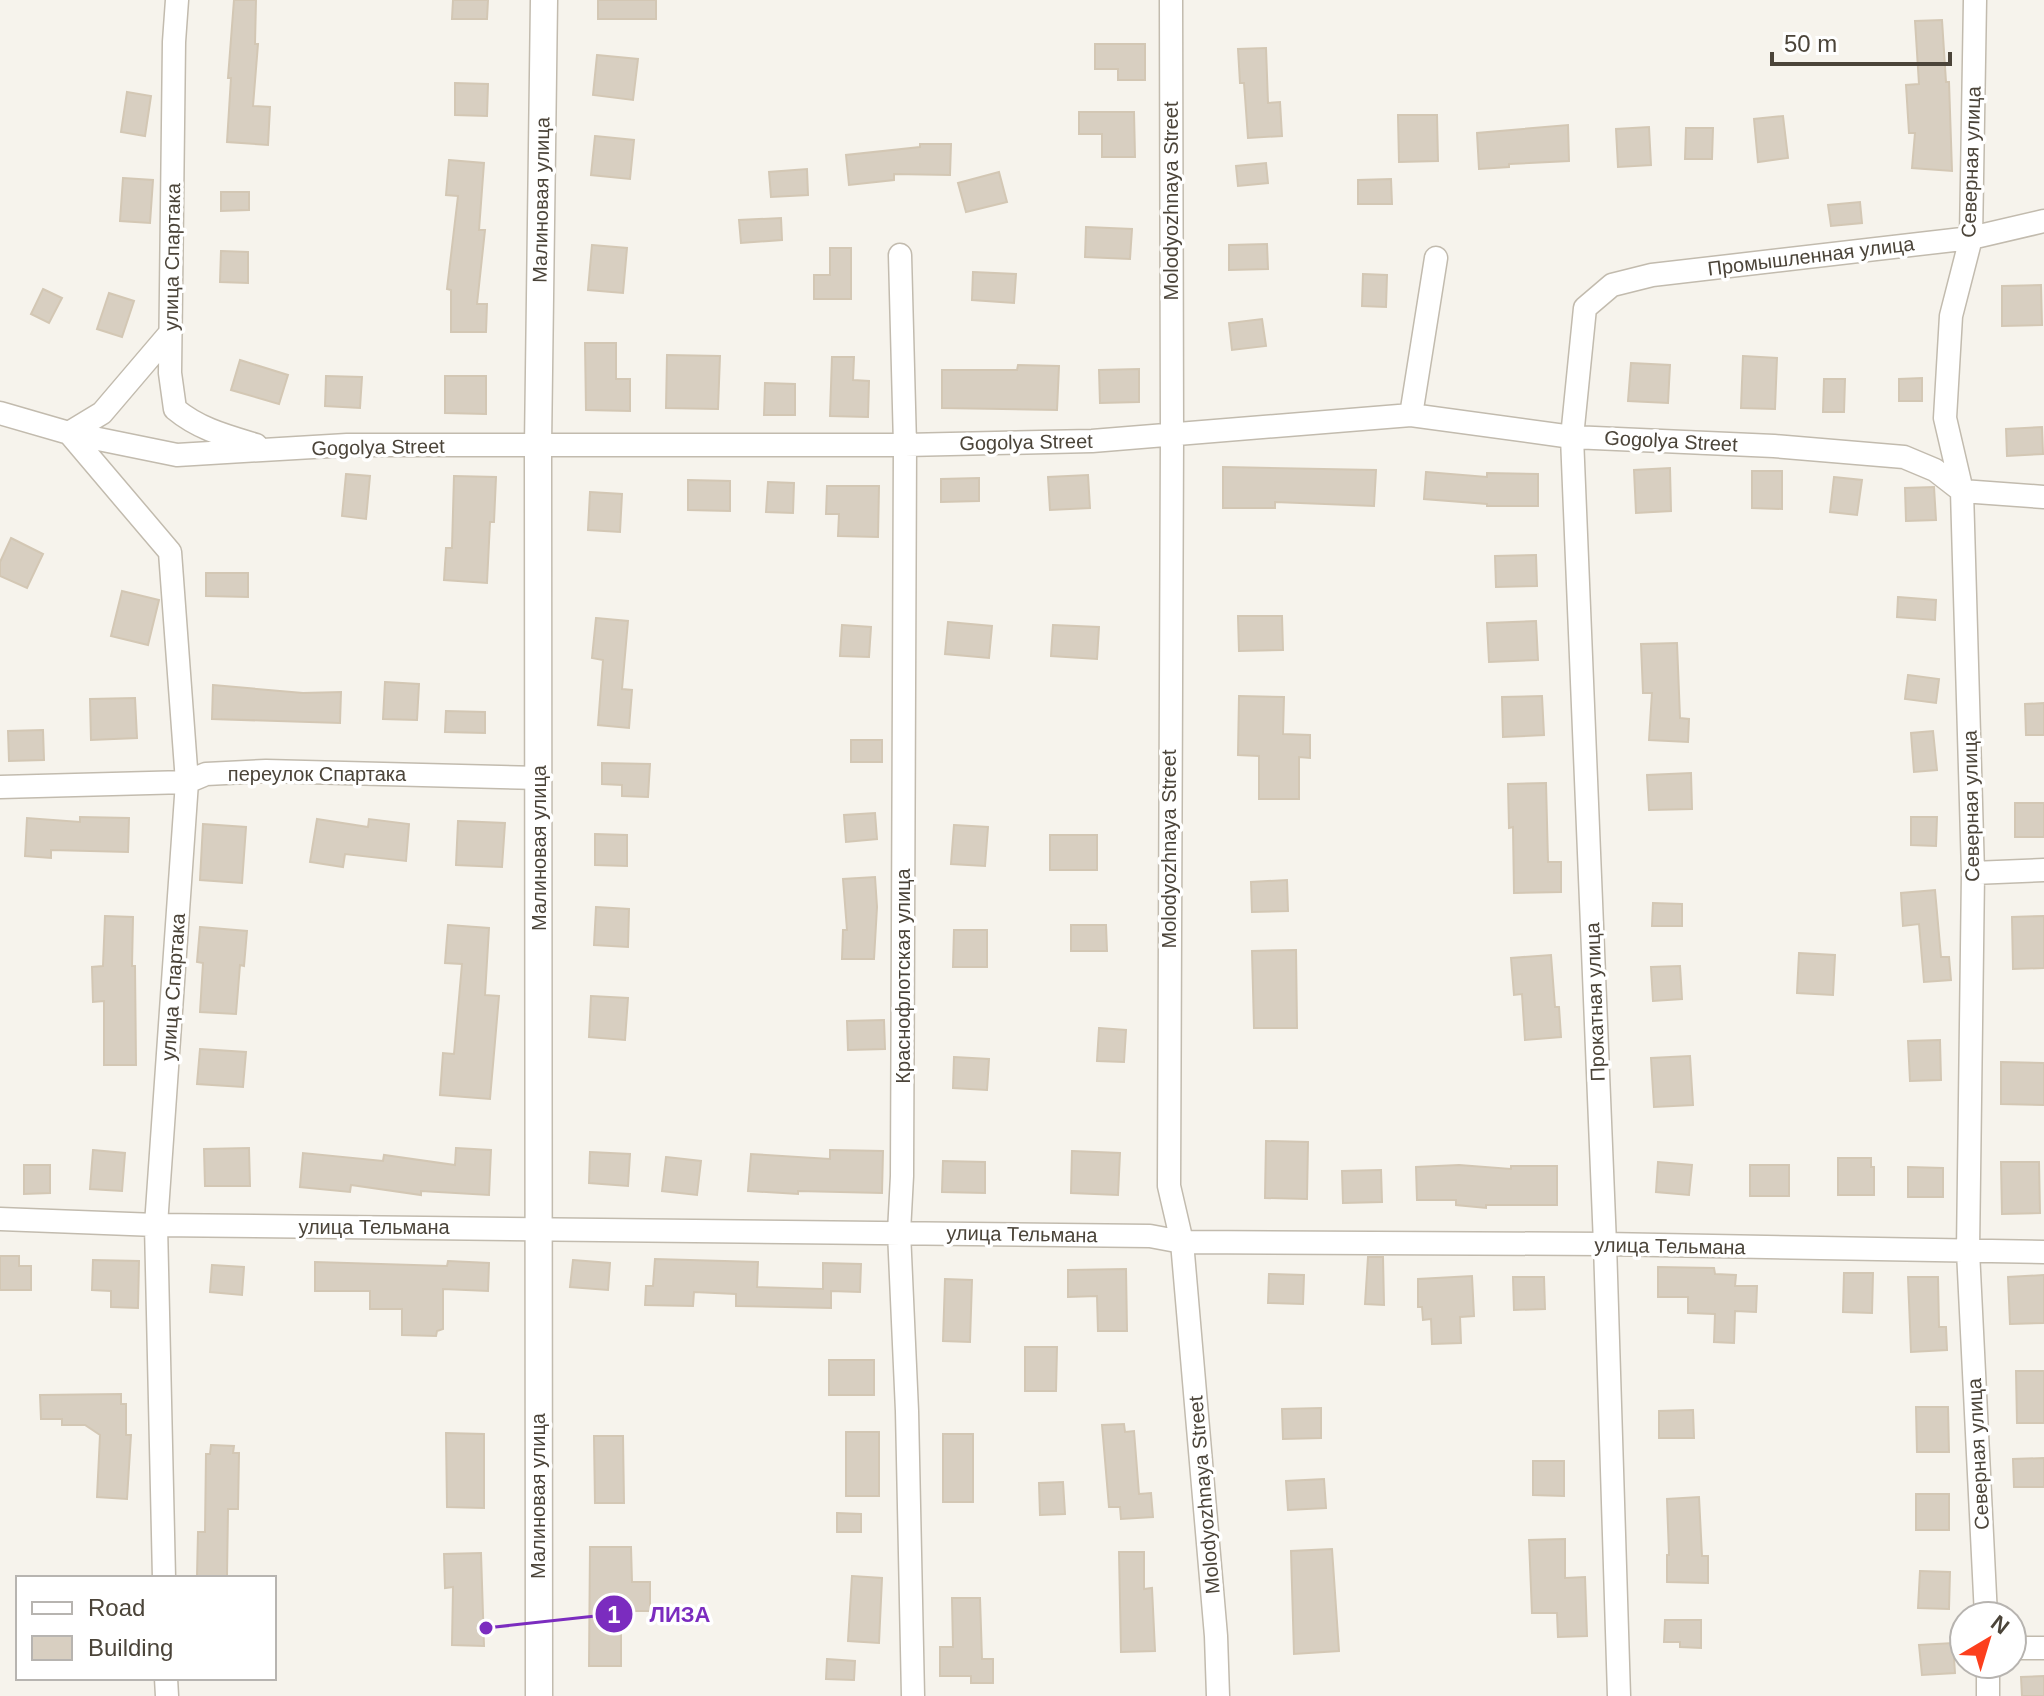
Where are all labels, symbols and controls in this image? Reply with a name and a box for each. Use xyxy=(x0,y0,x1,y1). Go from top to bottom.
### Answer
scale bar xyxy=(1772,16,1950,66)
text: 50 m xyxy=(1784,30,1837,57)
street label: Северная улица xyxy=(1957,85,1985,238)
street label: Molodyozhnaya Street xyxy=(1160,101,1182,301)
street label: Малиновая улица xyxy=(529,116,553,283)
street label: улица Спартака xyxy=(160,182,184,331)
street label: Промышленная улица xyxy=(1706,232,1917,280)
street label: Gogolya Street xyxy=(1604,427,1739,455)
street label: Gogolya Street xyxy=(959,430,1093,454)
street label: Gogolya Street xyxy=(311,435,445,459)
street label: Северная улица xyxy=(1959,729,1983,882)
street label: Molodyozhnaya Street xyxy=(1158,749,1180,949)
street label: переулок Спартака xyxy=(228,763,407,785)
street label: Малиновая улица xyxy=(528,764,550,931)
street label: Краснофлотская улица xyxy=(892,867,914,1084)
street label: улица Спартака xyxy=(157,912,189,1062)
street label: Прокатная улица xyxy=(1581,921,1609,1082)
street label: улица Тельмана xyxy=(298,1216,450,1238)
street label: улица Тельмана xyxy=(946,1222,1099,1246)
street label: улица Тельмана xyxy=(1594,1234,1747,1258)
street label: Северная улица xyxy=(1963,1377,1993,1530)
street label: Molodyozhnaya Street xyxy=(1184,1394,1224,1595)
street label: Малиновая улица xyxy=(527,1412,549,1579)
legend xyxy=(16,1576,276,1680)
callout: ЛИЗА xyxy=(594,1591,727,1637)
text: Road xyxy=(88,1594,145,1621)
north arrow xyxy=(1948,1600,2028,1680)
text: 1 xyxy=(607,1601,621,1628)
text: ЛИЗА xyxy=(650,1602,711,1627)
text: N xyxy=(1986,1610,2014,1639)
text: Building xyxy=(88,1634,173,1661)

